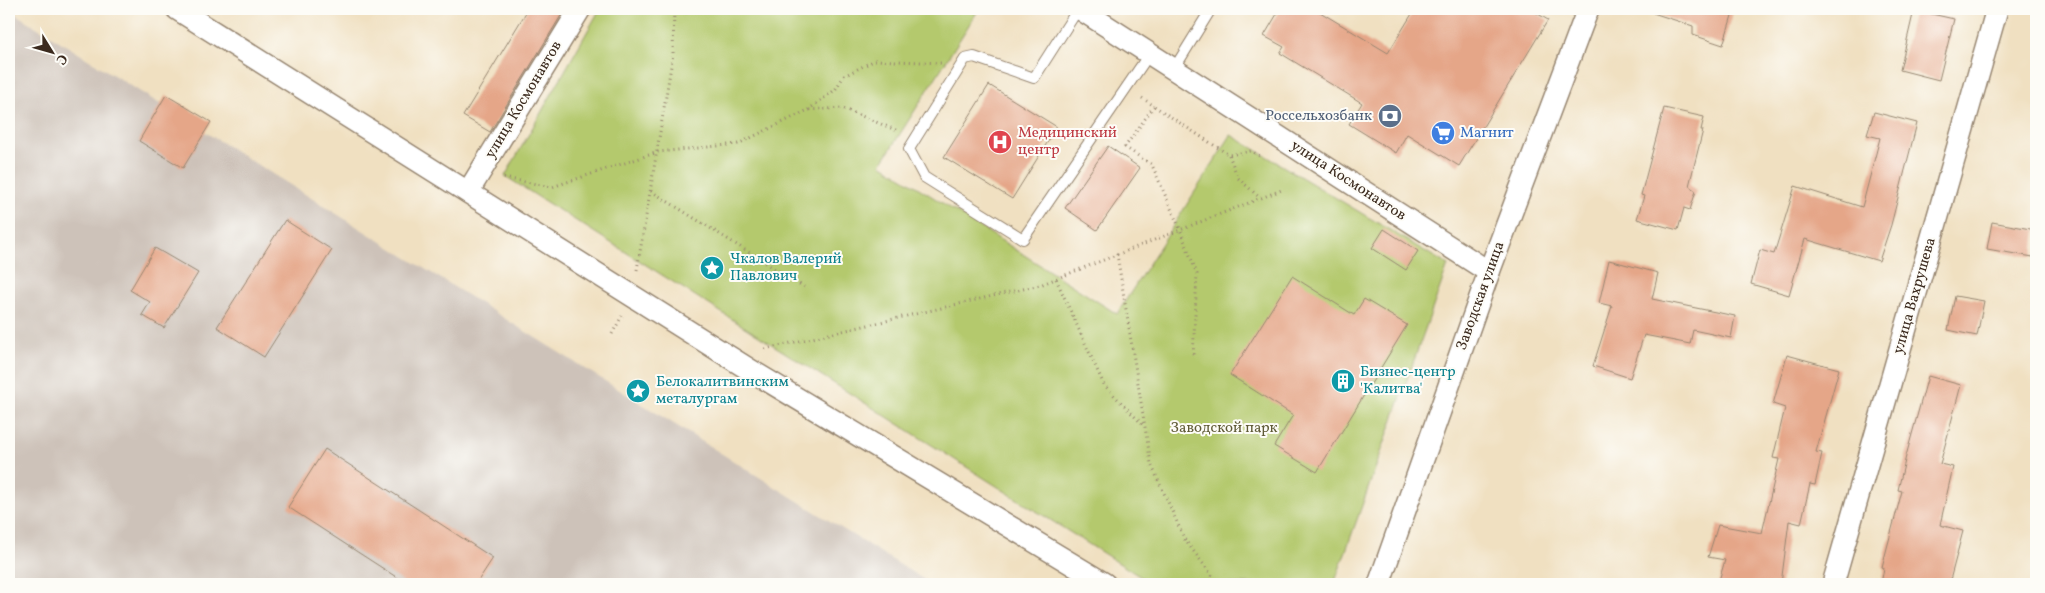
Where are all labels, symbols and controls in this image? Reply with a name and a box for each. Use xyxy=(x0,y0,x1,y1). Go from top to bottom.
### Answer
north arrow xyxy=(28,28,78,78)
street label: улица Космонавтов xyxy=(480,37,568,163)
text: С xyxy=(51,50,71,68)
bank icon: Россельхозбанк xyxy=(1377,103,1403,129)
place label: Россельхозбанк xyxy=(1265,106,1372,127)
supermarket icon: Магнит xyxy=(1430,120,1456,146)
place label: Медицинский центр xyxy=(1018,123,1117,161)
place label: Магнит xyxy=(1460,123,1514,144)
hospital icon: Медицинский центр xyxy=(987,129,1013,155)
street label: улица Космонавтов xyxy=(1286,136,1410,226)
street label: улица Вахрушева xyxy=(1888,235,1942,357)
street label: Заводская улица xyxy=(1452,239,1510,353)
place label: Чкалов Валерий Павлович xyxy=(730,249,842,287)
place icon: Чкалов Валерий Павлович xyxy=(699,255,725,281)
place label: Бизнес-центр 'Калитва' xyxy=(1360,362,1456,400)
building icon: Бизнес-центр 'Калитва' xyxy=(1330,368,1356,394)
place label: Белокалитвинским металургам xyxy=(656,372,789,410)
place icon: Белокалитвинским металургам xyxy=(625,378,651,404)
park label: Заводской парк xyxy=(1170,418,1278,439)

